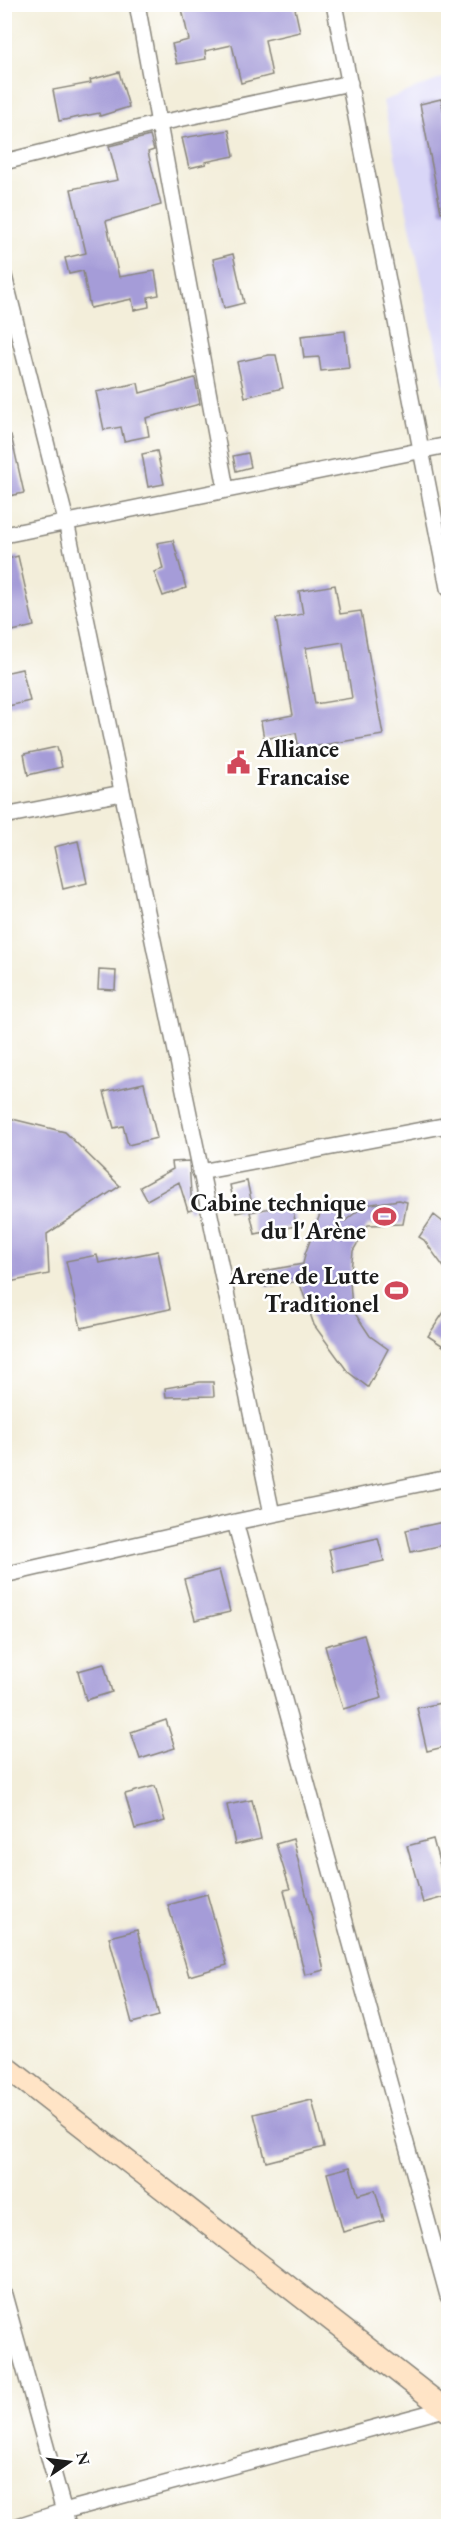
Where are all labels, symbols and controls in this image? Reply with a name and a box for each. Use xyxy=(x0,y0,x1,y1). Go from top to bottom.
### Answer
place label: Alliance Francaise xyxy=(256,733,350,792)
public building icon: Alliance Francaise xyxy=(226,750,252,776)
place label: Cabine technique du l'Arène xyxy=(191,1187,366,1246)
sports icon: Cabine technique du l'Arène xyxy=(371,1204,397,1230)
place label: Arene de Lutte Traditionel xyxy=(228,1260,379,1319)
sports icon: Arene de Lutte Traditionel xyxy=(384,1277,410,1303)
north arrow xyxy=(39,2432,99,2492)
text: N xyxy=(71,2450,95,2467)

